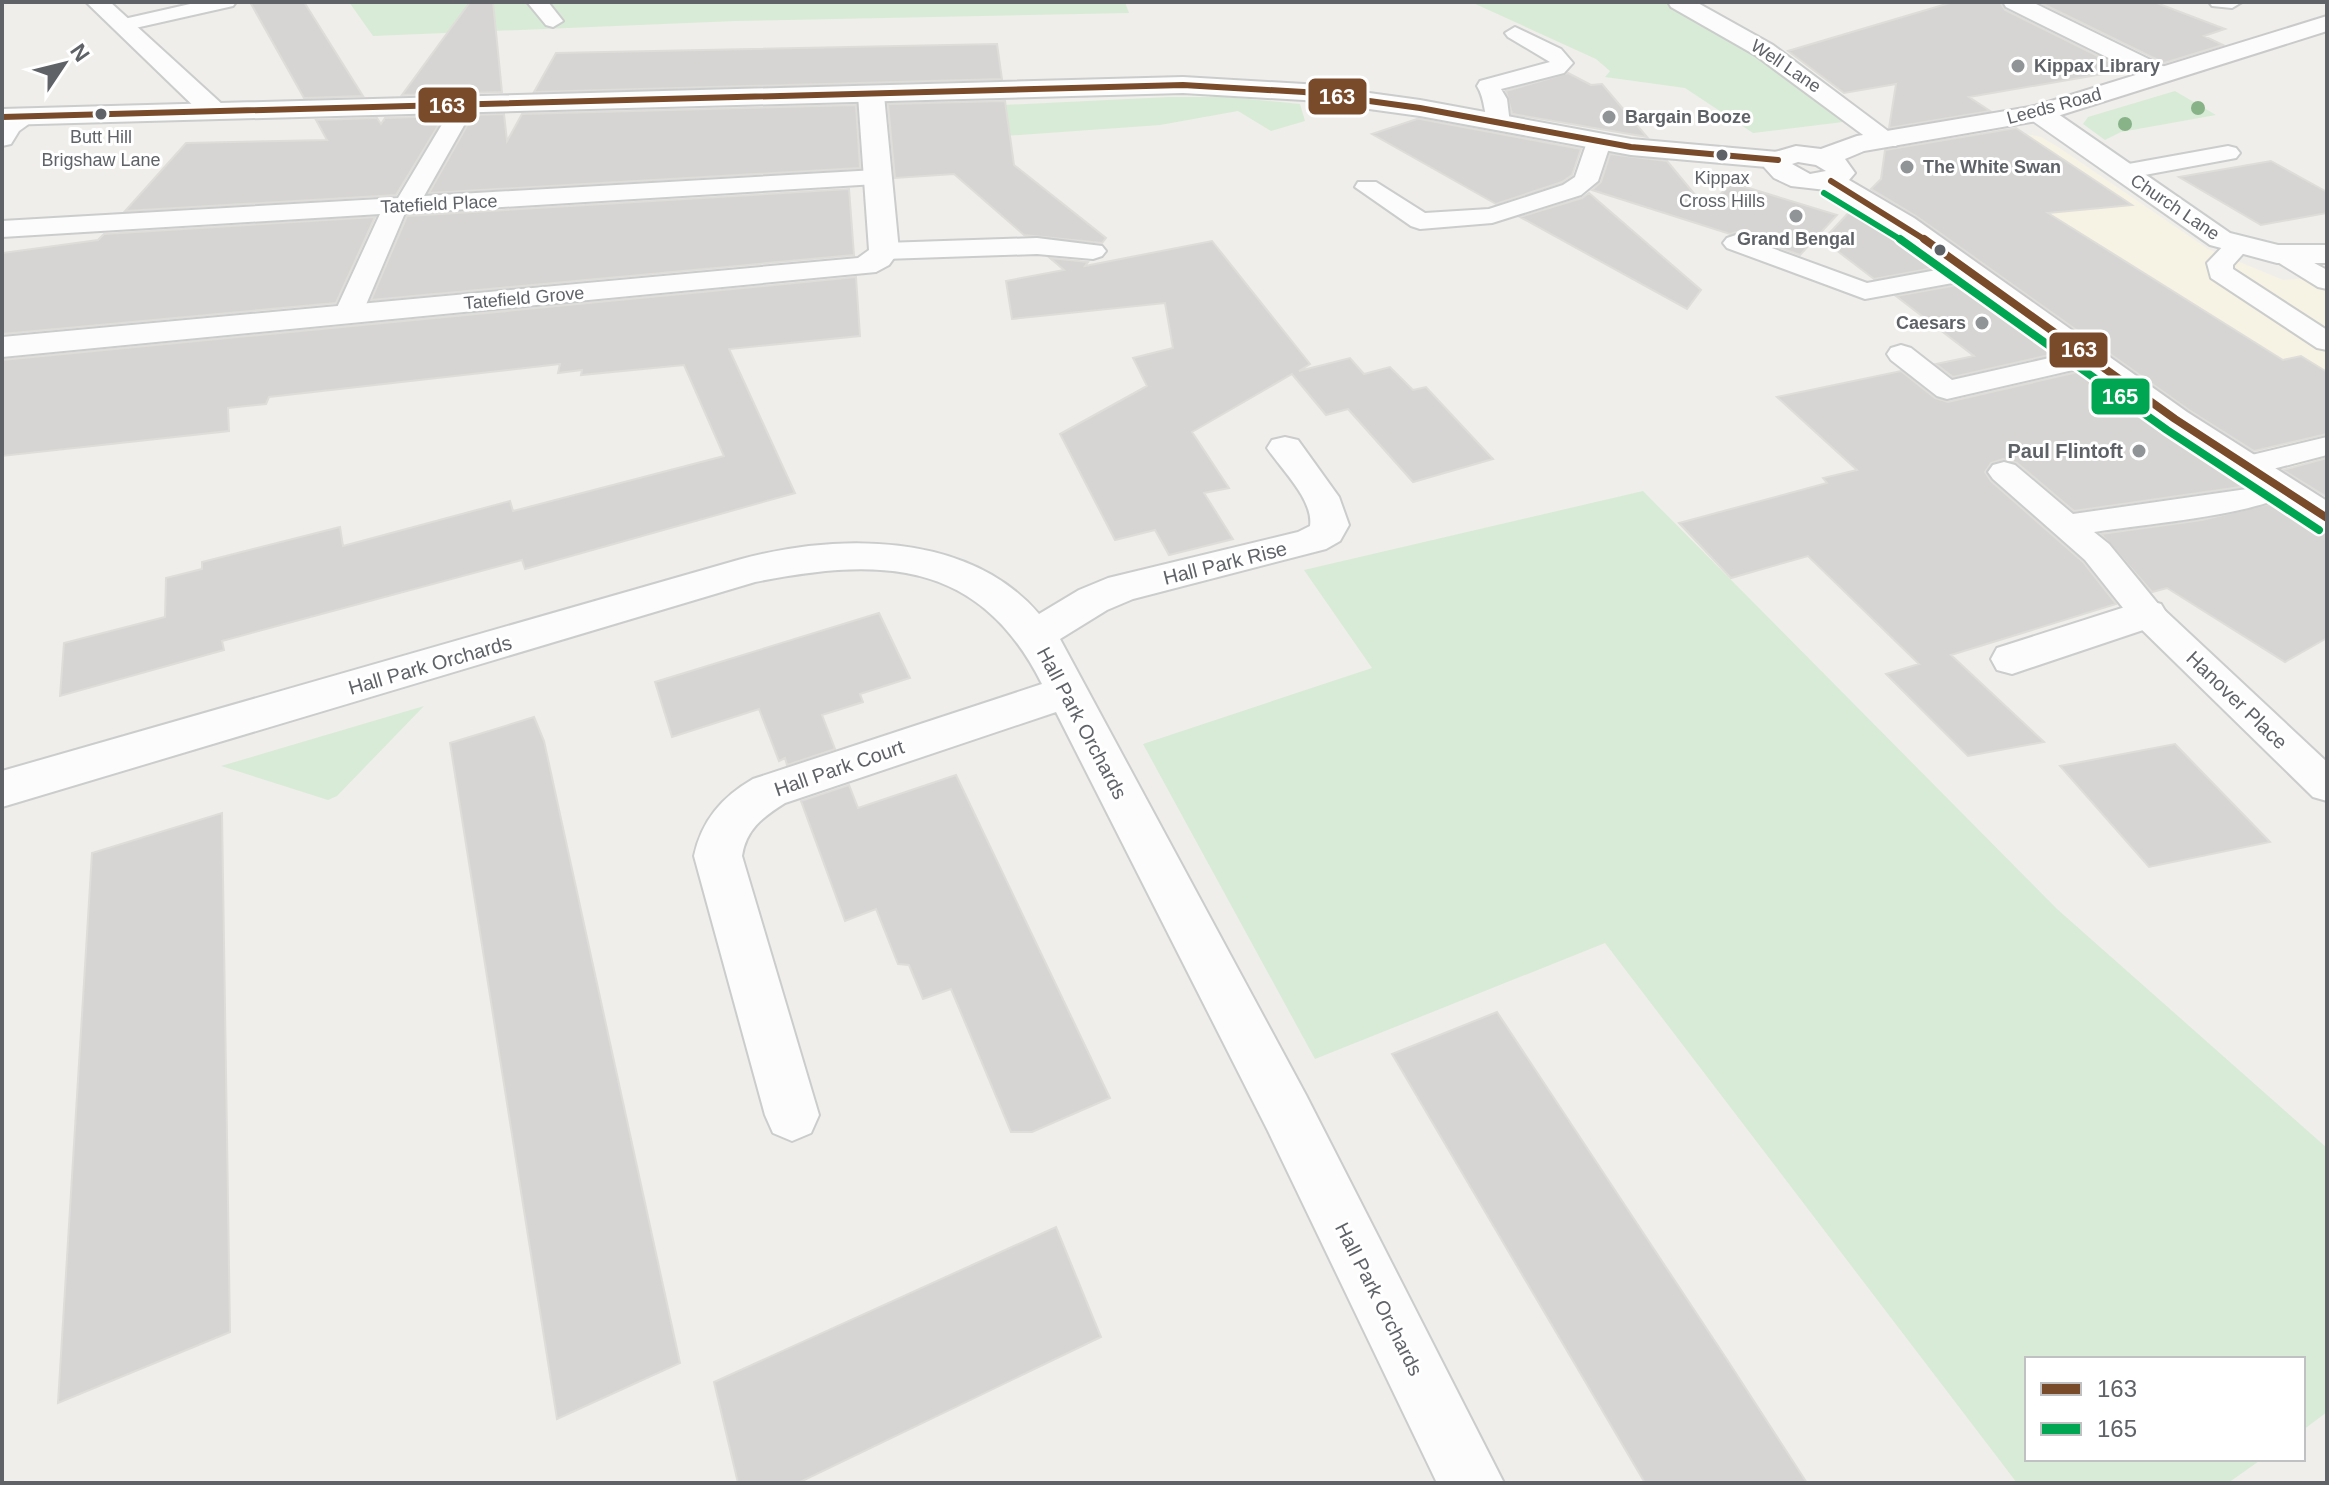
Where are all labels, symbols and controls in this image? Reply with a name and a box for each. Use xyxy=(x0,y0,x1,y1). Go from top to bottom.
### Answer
north arrow xyxy=(24,24,104,104)
street label: Well Lane xyxy=(1747,35,1825,97)
text: N xyxy=(65,39,95,66)
place label: Kippax Library xyxy=(2034,56,2160,76)
marker: Kippax Library xyxy=(2009,57,2027,75)
line badge: 163 xyxy=(1307,77,1368,116)
text: 163 xyxy=(1319,84,1355,109)
street label: Leeds Road xyxy=(2005,84,2103,128)
line badge: 163 xyxy=(417,86,478,124)
text: 163 xyxy=(429,93,465,118)
marker: Butt Hill Brigshaw Lane xyxy=(93,106,109,122)
place label: Bargain Booze xyxy=(1625,107,1751,127)
marker: Bargain Booze xyxy=(1600,108,1618,126)
place label: Butt Hill Brigshaw Lane xyxy=(41,127,161,170)
marker: Kippax Cross Hills xyxy=(1714,147,1730,163)
place label: The White Swan xyxy=(1923,157,2061,177)
marker: The White Swan xyxy=(1898,158,1916,176)
place label: Kippax Cross Hills xyxy=(1679,168,1765,211)
street label: Church Lane xyxy=(2127,170,2223,244)
street label: Tatefield Place xyxy=(380,191,498,217)
marker: Grand Bengal xyxy=(1787,207,1805,225)
place label: Grand Bengal xyxy=(1737,229,1855,249)
unlabelled marker xyxy=(1932,242,1948,258)
street label: Tatefield Grove xyxy=(463,283,585,313)
place label: Caesars xyxy=(1896,313,1966,333)
marker: Caesars xyxy=(1973,314,1991,332)
line badge: 163 xyxy=(2048,331,2109,369)
text: 163 xyxy=(2061,337,2097,362)
line badge: 165 xyxy=(2090,377,2151,416)
text: 165 xyxy=(2102,384,2138,409)
place label: Paul Flintoft xyxy=(2007,440,2123,462)
marker: Paul Flintoft xyxy=(2130,442,2148,460)
street label: Hall Park Rise xyxy=(1161,537,1289,589)
street label: Hall Park Orchards xyxy=(346,631,514,699)
street label: Hall Park Orchards xyxy=(1033,643,1131,803)
street label: Hanover Place xyxy=(2182,647,2292,753)
street label: Hall Park Court xyxy=(771,735,907,800)
street label: Hall Park Orchards xyxy=(1331,1219,1427,1379)
legend xyxy=(2025,1357,2305,1461)
text: 163 xyxy=(2097,1375,2137,1402)
text: 165 xyxy=(2097,1415,2137,1442)

